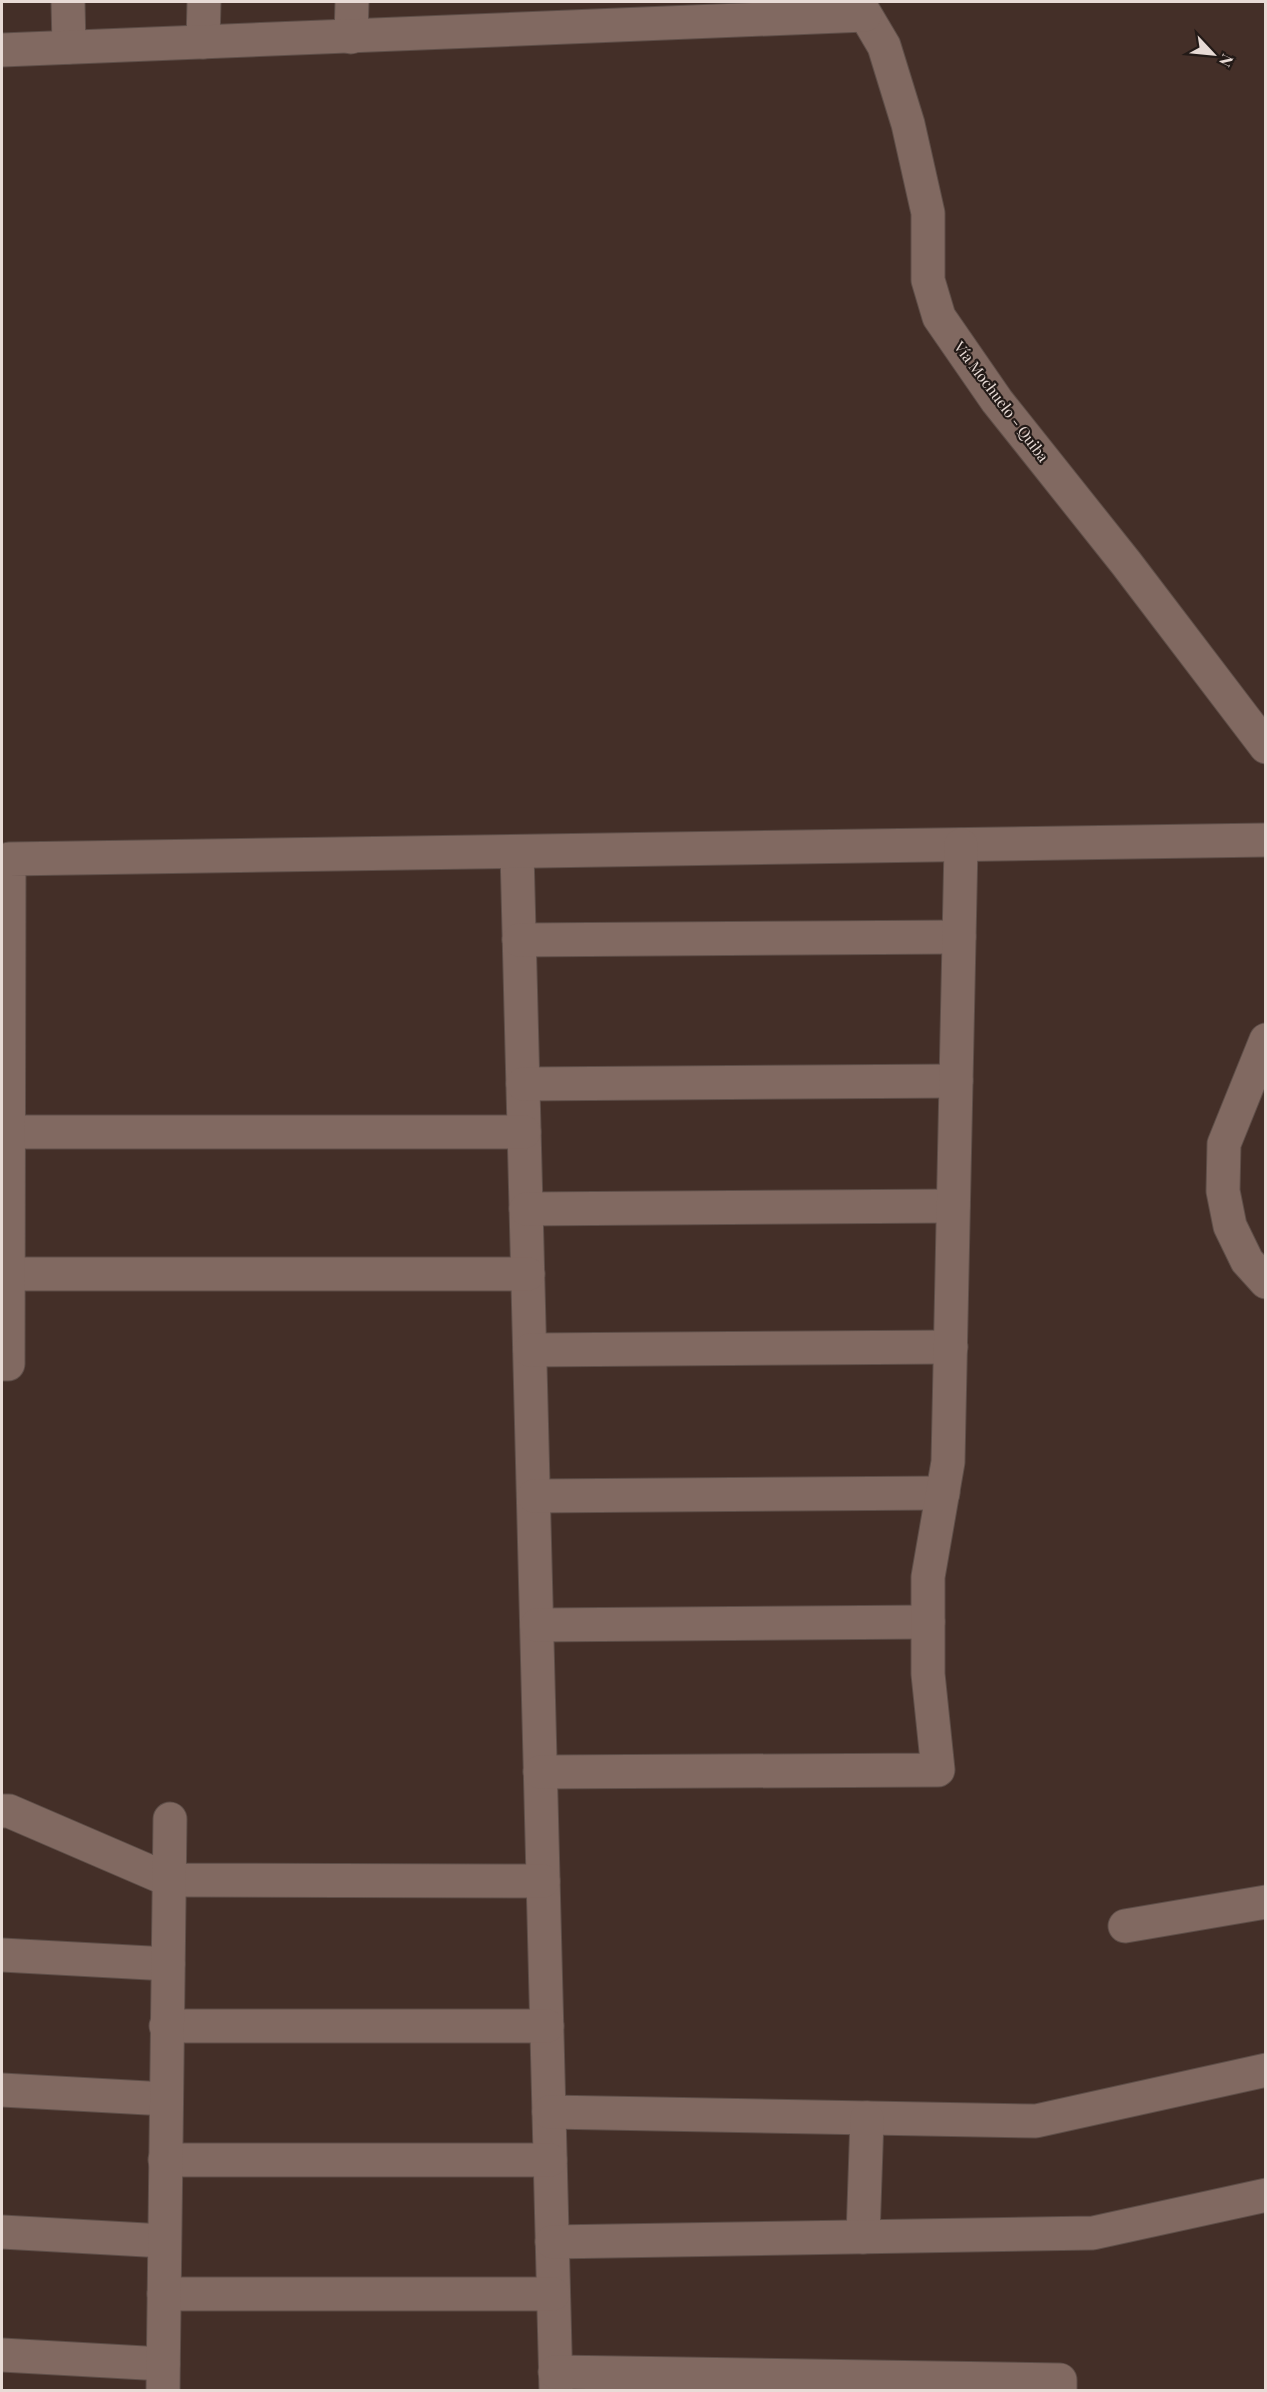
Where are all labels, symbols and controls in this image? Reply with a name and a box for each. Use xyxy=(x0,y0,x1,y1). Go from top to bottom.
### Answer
north arrow xyxy=(1183,24,1243,84)
text: N xyxy=(1215,51,1239,71)
street label: Vía Mochuelo - Quiba xyxy=(949,336,1054,466)

